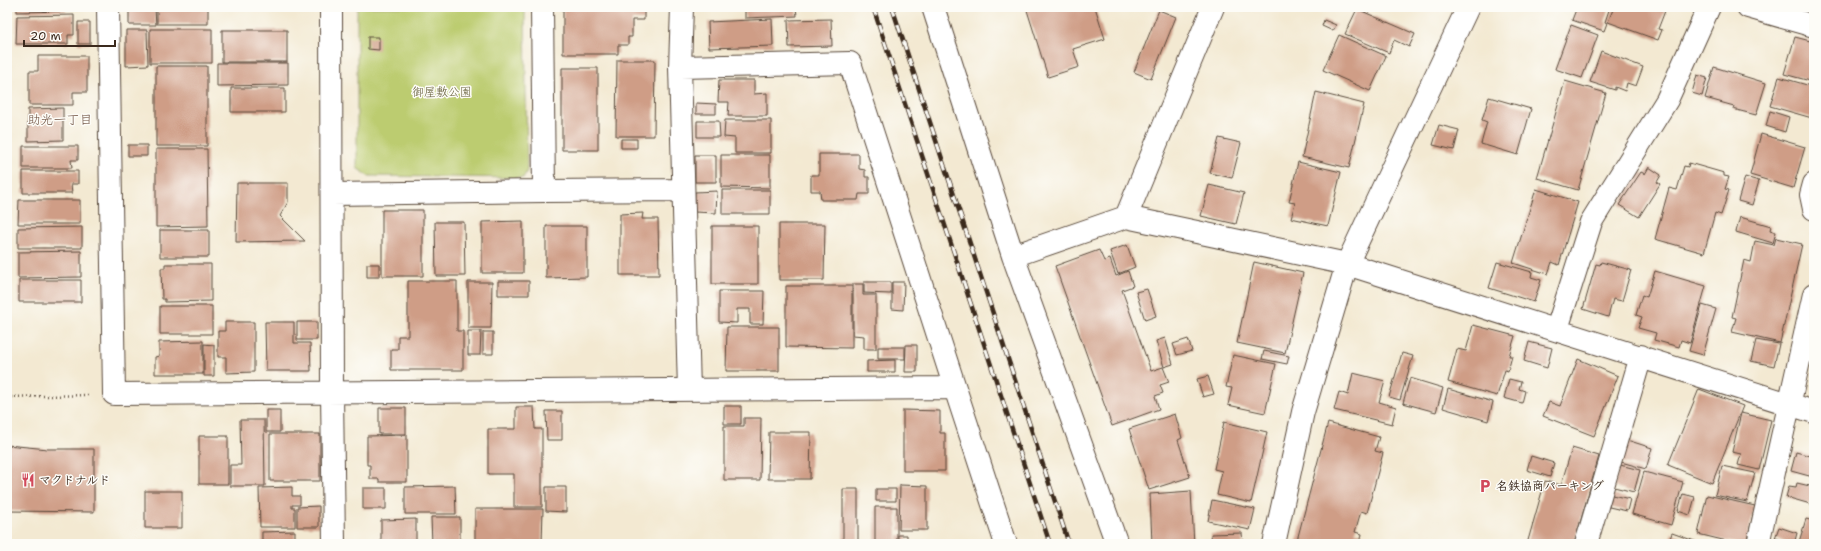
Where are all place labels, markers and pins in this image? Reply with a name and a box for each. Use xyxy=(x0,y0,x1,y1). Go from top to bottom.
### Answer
restaurant icon: マクドナルド xyxy=(20,472,36,488)
place label: マクドナルド xyxy=(39,472,111,488)
parking icon: 名鉄協商パーキング xyxy=(1477,478,1493,494)
place label: 名鉄協商パーキング xyxy=(1496,478,1604,494)

